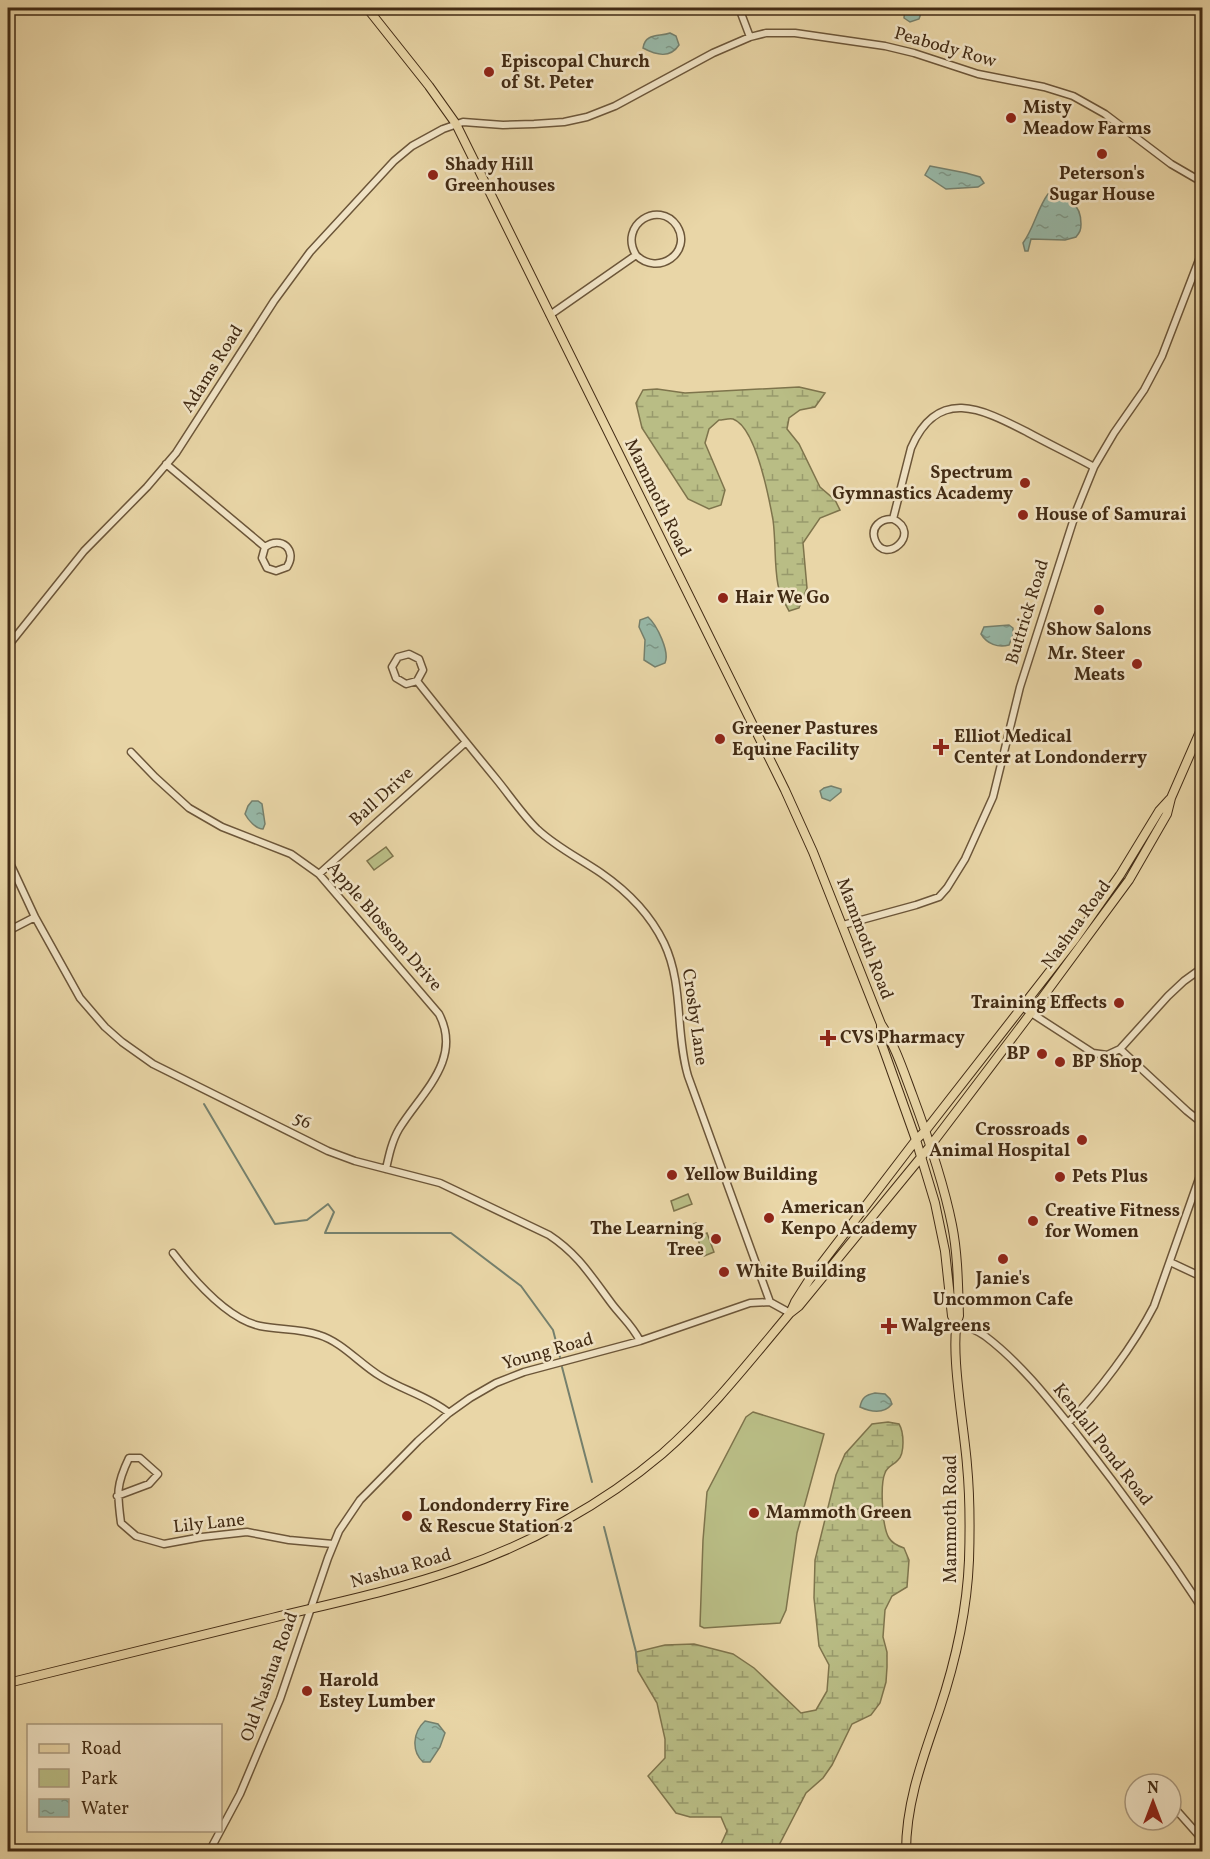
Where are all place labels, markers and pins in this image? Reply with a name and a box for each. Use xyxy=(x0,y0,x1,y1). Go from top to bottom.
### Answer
place label: Episcopal Church of St. Peter xyxy=(501,50,650,96)
marker: Episcopal Church of St. Peter xyxy=(482,65,496,79)
place label: Misty Meadow Farms xyxy=(1023,96,1151,142)
marker: Misty Meadow Farms xyxy=(1004,111,1018,125)
marker: Peterson's Sugar House xyxy=(1095,147,1109,161)
place label: Shady Hill Greenhouses xyxy=(445,153,555,199)
place label: Peterson's Sugar House xyxy=(1049,162,1155,208)
marker: Shady Hill Greenhouses xyxy=(426,168,440,182)
place label: Spectrum Gymnastics Academy xyxy=(832,461,1013,507)
marker: Spectrum Gymnastics Academy xyxy=(1018,476,1032,490)
place label: House of Samurai xyxy=(1035,503,1187,528)
marker: House of Samurai xyxy=(1016,508,1030,522)
place label: Hair We Go xyxy=(735,586,829,611)
marker: Hair We Go xyxy=(716,591,730,605)
marker: Show Salons xyxy=(1092,603,1106,617)
place label: Show Salons xyxy=(1046,618,1152,643)
place label: Mr. Steer Meats xyxy=(1048,642,1125,688)
marker: Mr. Steer Meats xyxy=(1130,657,1144,671)
place label: Greener Pastures Equine Facility xyxy=(732,717,878,763)
place label: Elliot Medical Center at Londonderry xyxy=(954,725,1147,771)
marker: Greener Pastures Equine Facility xyxy=(713,732,727,746)
marker: Elliot Medical Center at Londonderry xyxy=(932,738,950,756)
place label: Training Effects xyxy=(971,991,1107,1016)
marker: Training Effects xyxy=(1112,996,1126,1010)
place label: CVS Pharmacy xyxy=(840,1026,965,1051)
marker: CVS Pharmacy xyxy=(821,1031,835,1045)
place label: BP xyxy=(1006,1042,1030,1067)
marker: BP xyxy=(1035,1047,1049,1061)
place label: BP Shop xyxy=(1072,1050,1142,1075)
marker: BP Shop xyxy=(1053,1055,1067,1069)
place label: Crossroads Animal Hospital xyxy=(929,1118,1070,1164)
marker: Crossroads Animal Hospital xyxy=(1075,1133,1089,1147)
place label: Yellow Building xyxy=(684,1163,818,1188)
place label: Pets Plus xyxy=(1072,1165,1148,1190)
marker: Yellow Building xyxy=(665,1168,679,1182)
marker: Pets Plus xyxy=(1053,1170,1067,1184)
place label: American Kenpo Academy xyxy=(781,1196,917,1242)
place label: Creative Fitness for Women xyxy=(1045,1199,1180,1245)
marker: American Kenpo Academy xyxy=(762,1211,776,1225)
marker: Creative Fitness for Women xyxy=(1026,1214,1040,1228)
place label: The Learning Tree xyxy=(590,1217,704,1263)
marker: The Learning Tree xyxy=(709,1232,723,1246)
marker: Janie's Uncommon Cafe xyxy=(996,1252,1010,1266)
place label: White Building xyxy=(736,1260,866,1285)
marker: White Building xyxy=(717,1265,731,1279)
place label: Janie's Uncommon Cafe xyxy=(933,1267,1073,1313)
place label: Walgreens xyxy=(901,1314,990,1339)
marker: Walgreens xyxy=(882,1319,896,1333)
place label: Londonderry Fire & Rescue Station 2 xyxy=(419,1494,573,1540)
place label: Mammoth Green xyxy=(766,1501,912,1526)
marker: Mammoth Green xyxy=(747,1506,761,1520)
marker: Londonderry Fire & Rescue Station 2 xyxy=(400,1509,414,1523)
place label: Harold Estey Lumber xyxy=(319,1669,436,1715)
marker: Harold Estey Lumber xyxy=(300,1684,314,1698)

